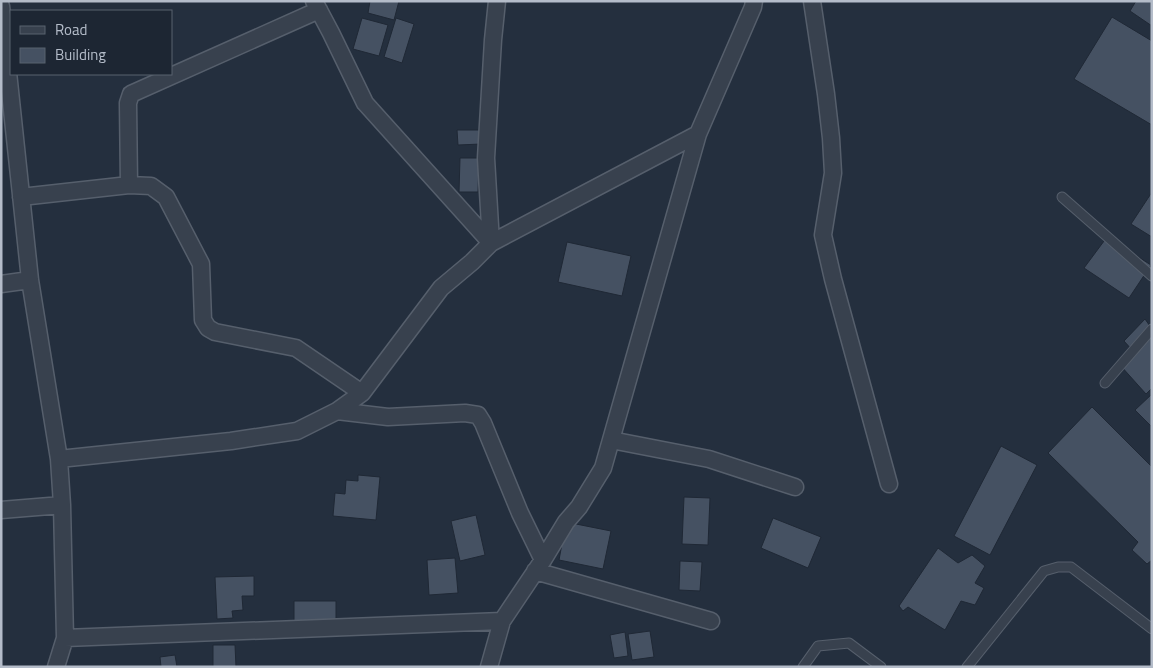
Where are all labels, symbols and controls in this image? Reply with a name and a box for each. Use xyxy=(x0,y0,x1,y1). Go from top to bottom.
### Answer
legend xyxy=(10,10,172,75)
text: Road xyxy=(55,18,87,41)
text: Building xyxy=(55,43,106,66)

